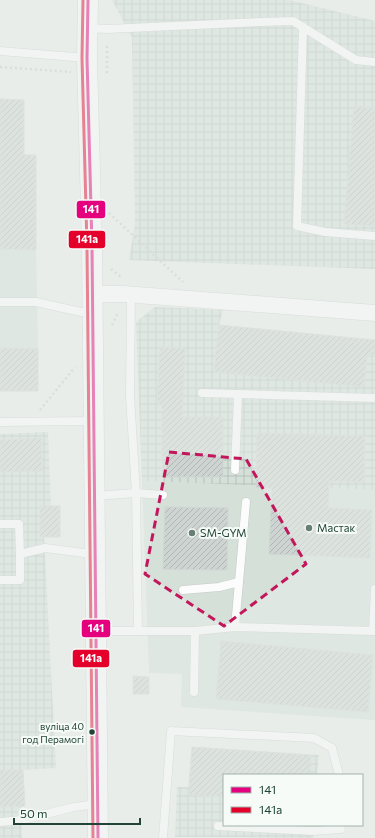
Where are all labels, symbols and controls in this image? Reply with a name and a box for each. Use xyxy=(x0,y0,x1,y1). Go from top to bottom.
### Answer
line badge: 141 xyxy=(76,200,106,219)
text: 141 xyxy=(83,202,99,215)
line badge: 141а xyxy=(68,230,106,249)
text: 141а xyxy=(76,232,98,245)
place label: Мастак xyxy=(317,521,355,534)
marker: Мастак xyxy=(304,523,314,533)
place label: SM-GYM xyxy=(200,526,247,539)
marker: SM-GYM xyxy=(187,528,197,538)
line badge: 141 xyxy=(81,619,111,638)
text: 141 xyxy=(88,621,104,634)
line badge: 141а xyxy=(72,649,110,668)
text: 141а xyxy=(80,651,102,664)
place label: вуліца 40 год Перамогі xyxy=(22,720,84,745)
marker: вуліца 40 год Перамогі xyxy=(87,727,97,737)
legend xyxy=(223,774,363,826)
text: 141 xyxy=(259,782,276,796)
scale bar xyxy=(14,800,140,826)
text: 141а xyxy=(259,802,282,816)
text: 50 m xyxy=(20,806,48,820)

